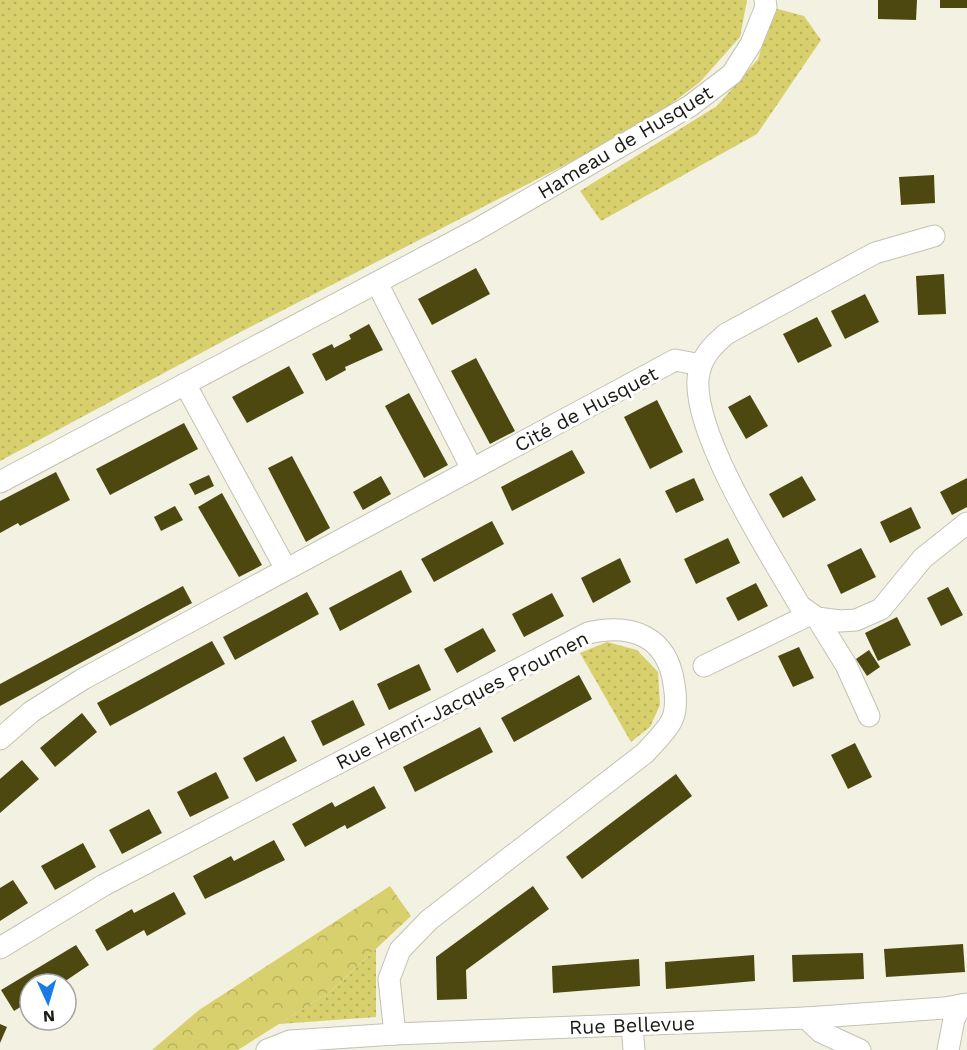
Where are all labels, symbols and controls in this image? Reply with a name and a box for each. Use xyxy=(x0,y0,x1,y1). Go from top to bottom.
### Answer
street label: Hameau de Husquet xyxy=(533,80,717,204)
street label: Cité de Husquet xyxy=(510,361,662,457)
street label: Rue Henri-Jacques Proumen xyxy=(332,626,592,774)
north arrow xyxy=(18,972,78,1032)
text: N xyxy=(42,1007,56,1026)
street label: Rue Bellevue xyxy=(569,1011,695,1039)

